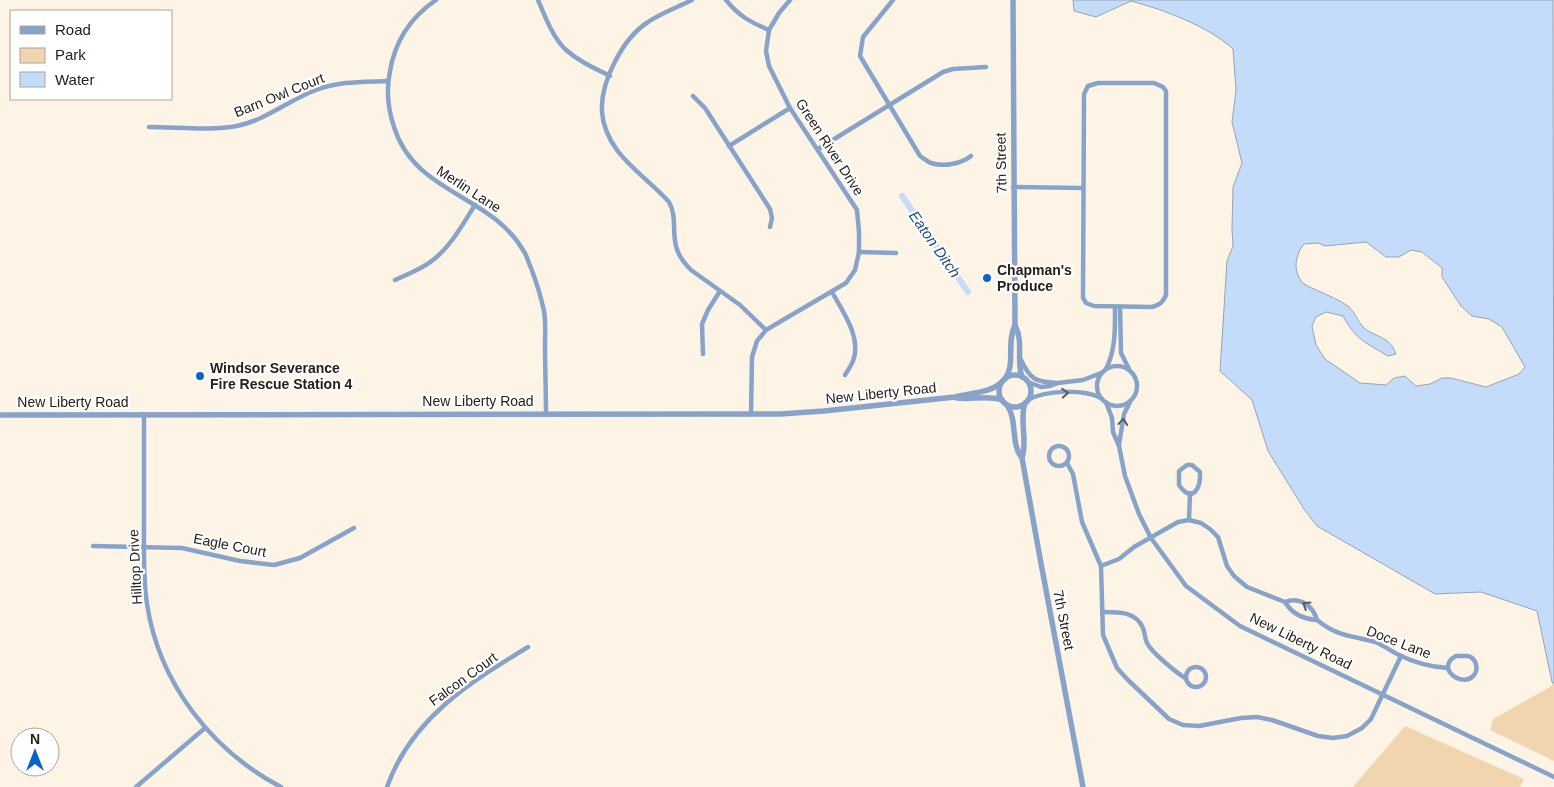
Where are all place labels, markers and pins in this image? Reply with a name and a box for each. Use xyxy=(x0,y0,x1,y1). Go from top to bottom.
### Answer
place label: Chapman's Produce xyxy=(997,262,1072,294)
marker: Chapman's Produce xyxy=(981,272,993,284)
place label: Windsor Severance Fire Rescue Station 4 xyxy=(210,360,353,392)
marker: Windsor Severance Fire Rescue Station 4 xyxy=(194,370,206,382)

